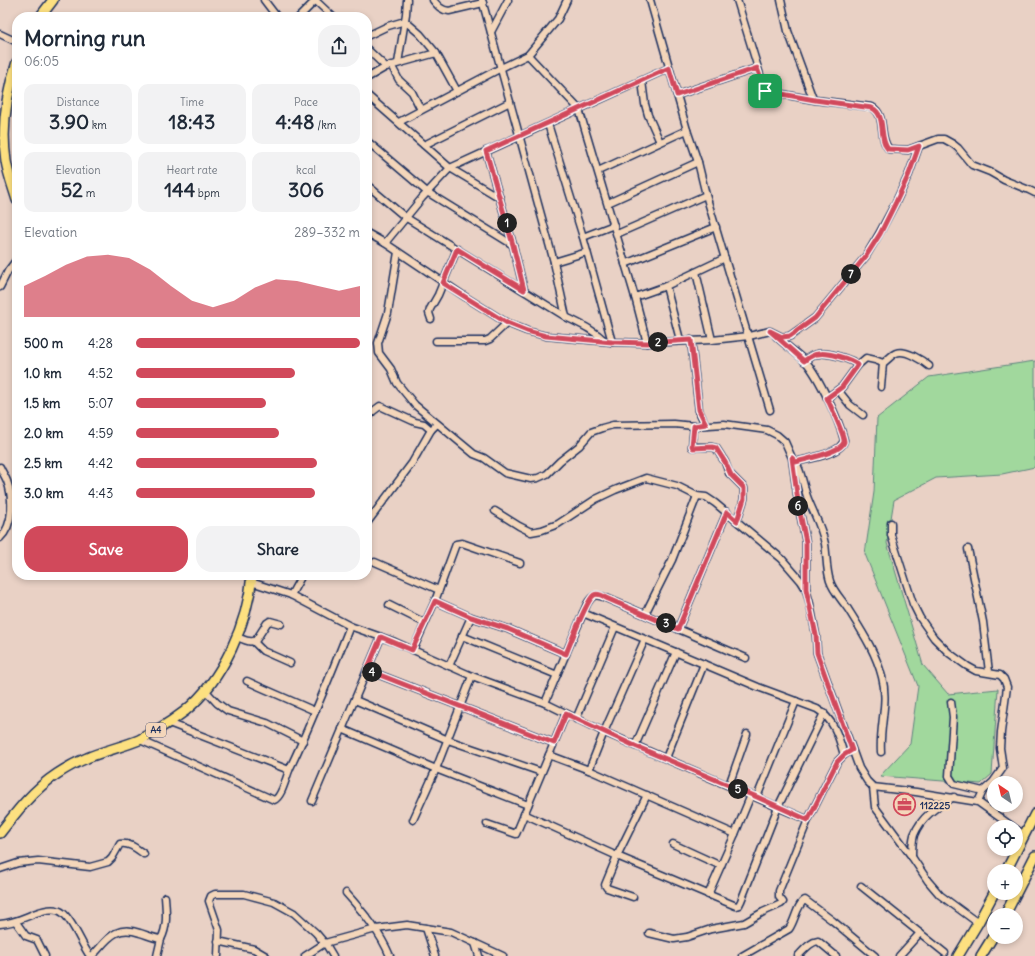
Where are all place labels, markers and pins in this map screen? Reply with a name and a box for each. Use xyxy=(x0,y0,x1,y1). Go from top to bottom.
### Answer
pin xyxy=(748,74,782,108)
pin: 1 xyxy=(497,213,517,233)
pin: 7 xyxy=(841,264,861,284)
pin: 2 xyxy=(648,332,668,352)
pin: 6 xyxy=(788,496,808,516)
pin: 3 xyxy=(656,613,676,633)
pin: 4 xyxy=(362,662,382,682)
pin: 5 xyxy=(728,779,748,799)
office icon: 112225 xyxy=(892,792,918,818)
place label: 112225 xyxy=(920,799,950,812)

